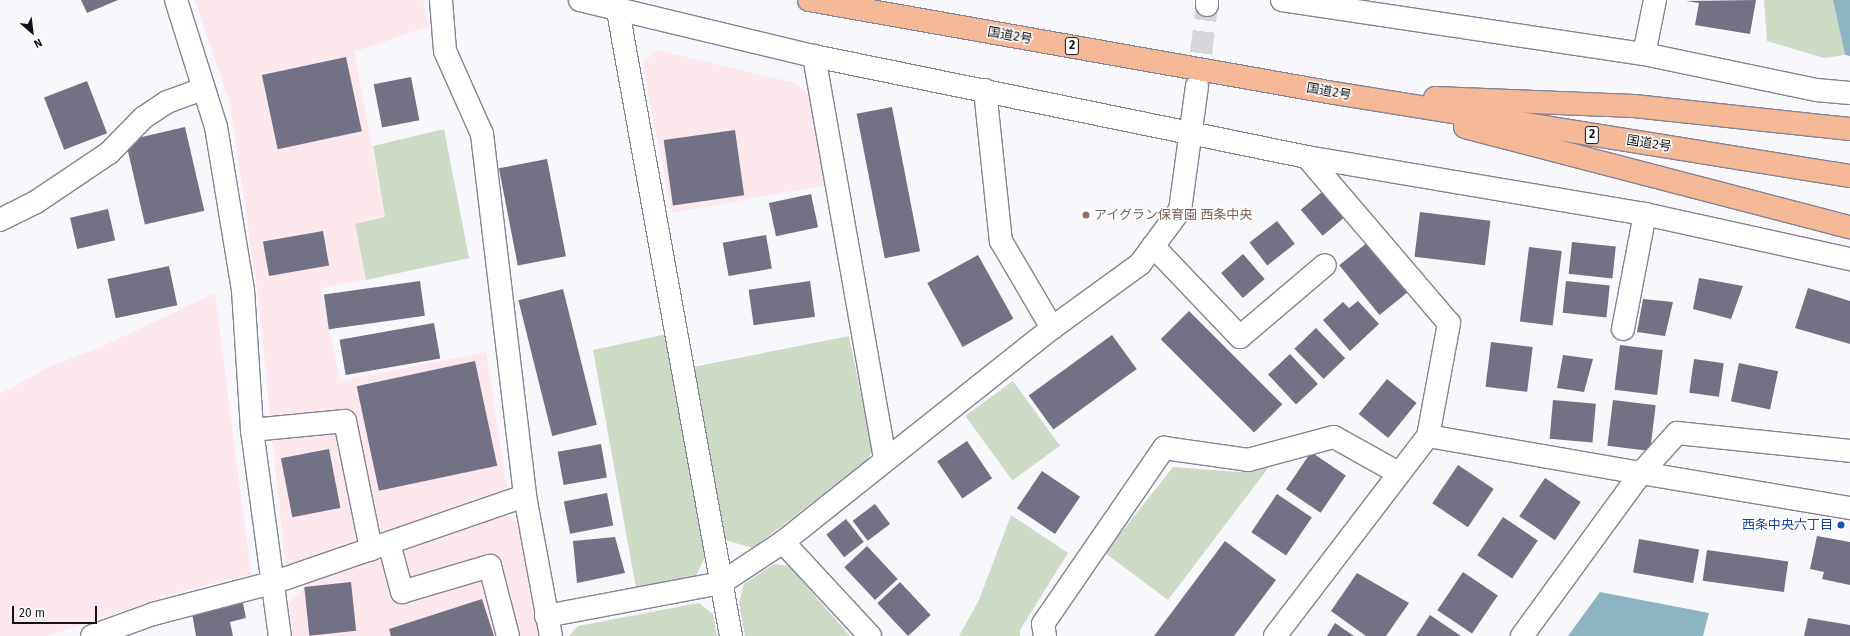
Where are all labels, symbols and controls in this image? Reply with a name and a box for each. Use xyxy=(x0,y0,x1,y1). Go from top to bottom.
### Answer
north arrow xyxy=(12,12,52,52)
street label: 国道2号 xyxy=(986,24,1034,48)
text: N xyxy=(32,36,44,50)
road number: 2 xyxy=(1064,36,1080,56)
street label: 国道2号 xyxy=(1305,80,1353,104)
road number: 2 xyxy=(1584,125,1600,145)
street label: 国道2号 xyxy=(1625,133,1673,155)
place label: アイグラン保育園 西条中央 xyxy=(1094,207,1253,223)
marker: アイグラン保育園 西条中央 xyxy=(1081,210,1091,220)
place label: 西条中央六丁目 xyxy=(1742,517,1833,533)
marker: 西条中央六丁目 xyxy=(1836,520,1846,530)
scale bar xyxy=(14,598,99,624)
text: 20 m xyxy=(19,606,45,620)

